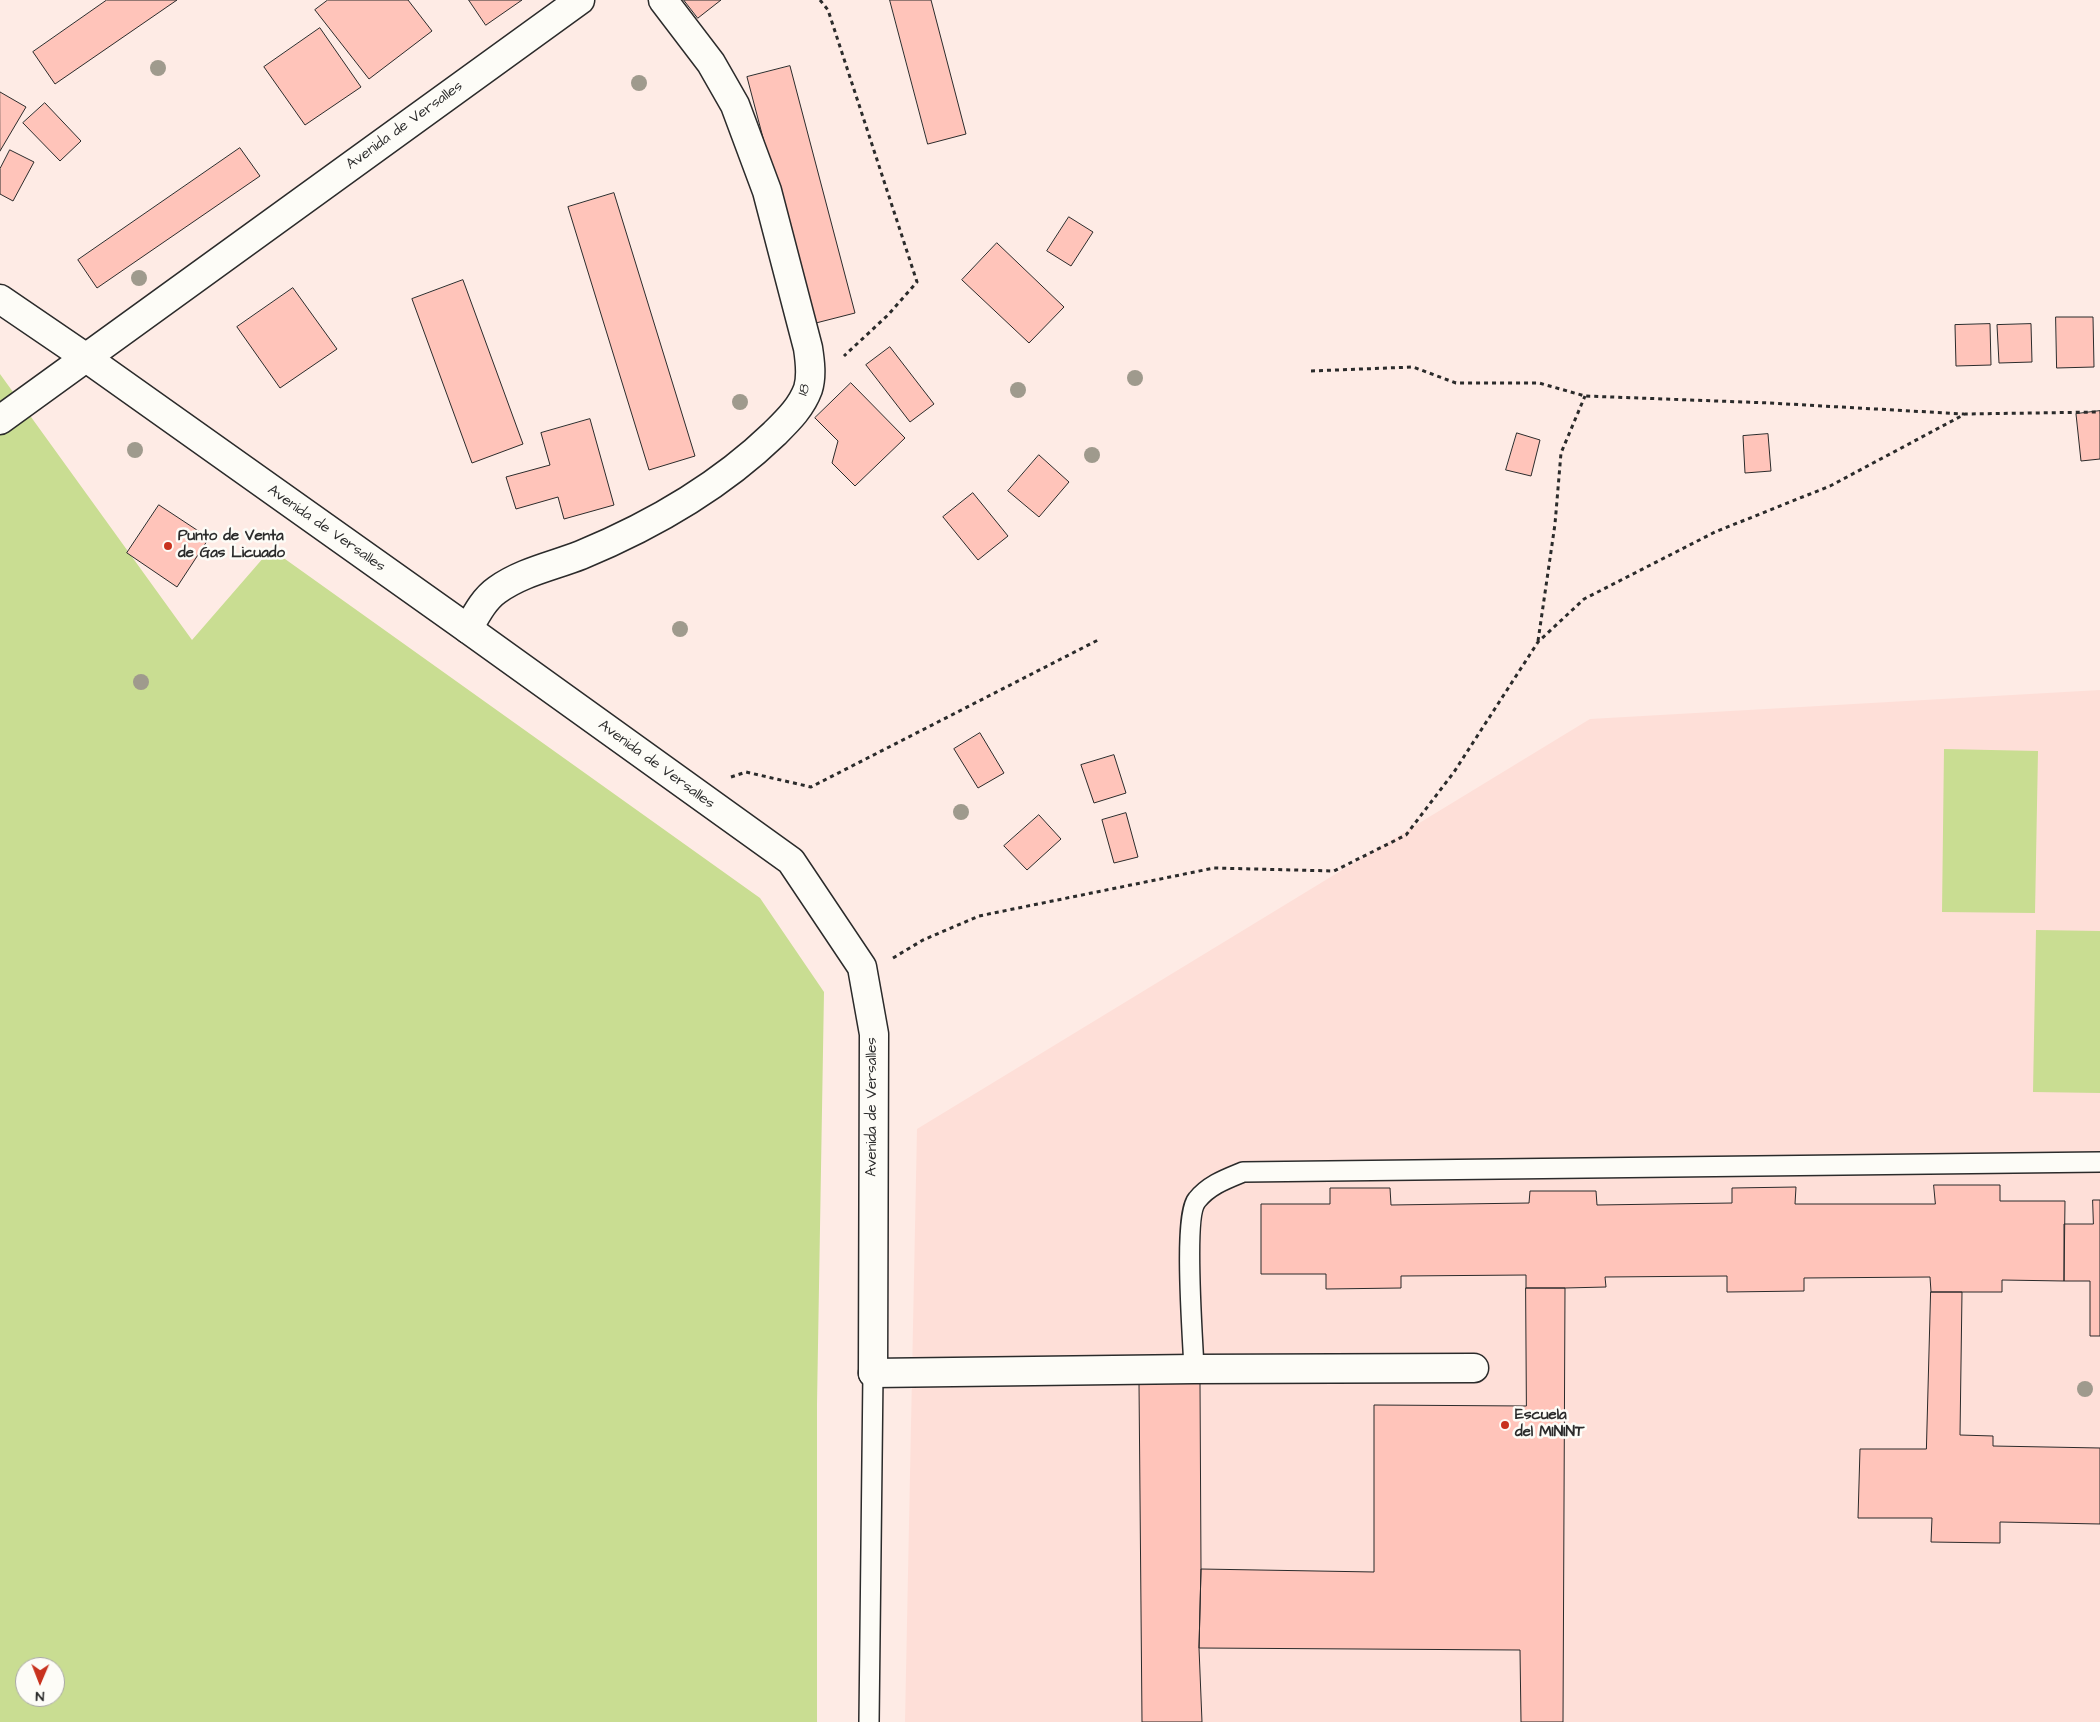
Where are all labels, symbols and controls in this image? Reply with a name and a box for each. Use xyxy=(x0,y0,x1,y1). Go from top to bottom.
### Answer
street label: Avenida de Versalles xyxy=(343,78,467,174)
street label: 18 xyxy=(795,382,815,398)
street label: Avenida de Versalles xyxy=(264,482,388,576)
place label: Punto de Venta de Gas Licuado xyxy=(178,528,285,563)
marker: Punto de Venta de Gas Licuado xyxy=(162,540,174,552)
street label: Avenida de Versalles xyxy=(594,717,718,813)
street label: Avenida de Versalles xyxy=(864,1037,882,1177)
place label: Escuela del MININT xyxy=(1515,1407,1584,1442)
marker: Escuela del MININT xyxy=(1499,1419,1511,1431)
north arrow xyxy=(15,1657,65,1707)
text: N xyxy=(35,1686,44,1706)

